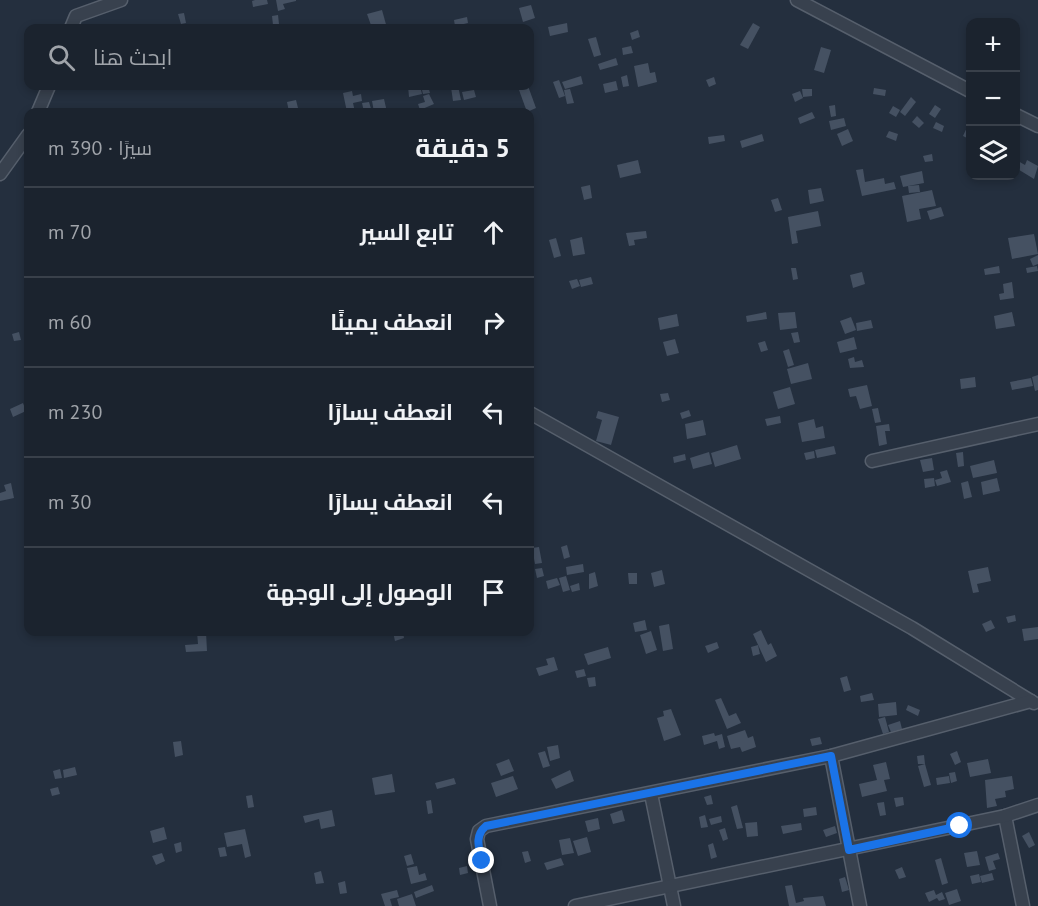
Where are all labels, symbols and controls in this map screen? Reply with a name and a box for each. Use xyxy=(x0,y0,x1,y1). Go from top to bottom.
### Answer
map controls xyxy=(966,18,1020,180)
button: + xyxy=(966,18,1020,72)
search box xyxy=(24,24,534,90)
icon: search xyxy=(45,41,78,74)
text: ابحث هنا xyxy=(93,43,172,71)
button: − xyxy=(966,72,1020,126)
button: layers xyxy=(966,126,1020,180)
text: 5 دقيقة xyxy=(415,131,510,164)
text: سيرًا · 390 m xyxy=(48,135,152,161)
icon: ahead xyxy=(477,216,510,249)
text: تابع السير xyxy=(360,218,453,246)
text: 70 m xyxy=(48,219,91,245)
icon: right xyxy=(477,306,510,339)
text: انعطف يمينًا xyxy=(330,308,453,336)
text: 60 m xyxy=(48,309,91,335)
icon: left xyxy=(477,396,510,429)
text: انعطف يسارًا xyxy=(327,398,453,426)
text: 230 m xyxy=(48,399,102,425)
icon: left xyxy=(477,486,510,519)
text: انعطف يسارًا xyxy=(327,488,453,516)
text: 30 m xyxy=(48,489,91,515)
icon: arrive xyxy=(477,576,510,609)
text: الوصول إلى الوجهة xyxy=(267,578,453,606)
route start xyxy=(946,812,972,838)
route end xyxy=(468,847,494,873)

